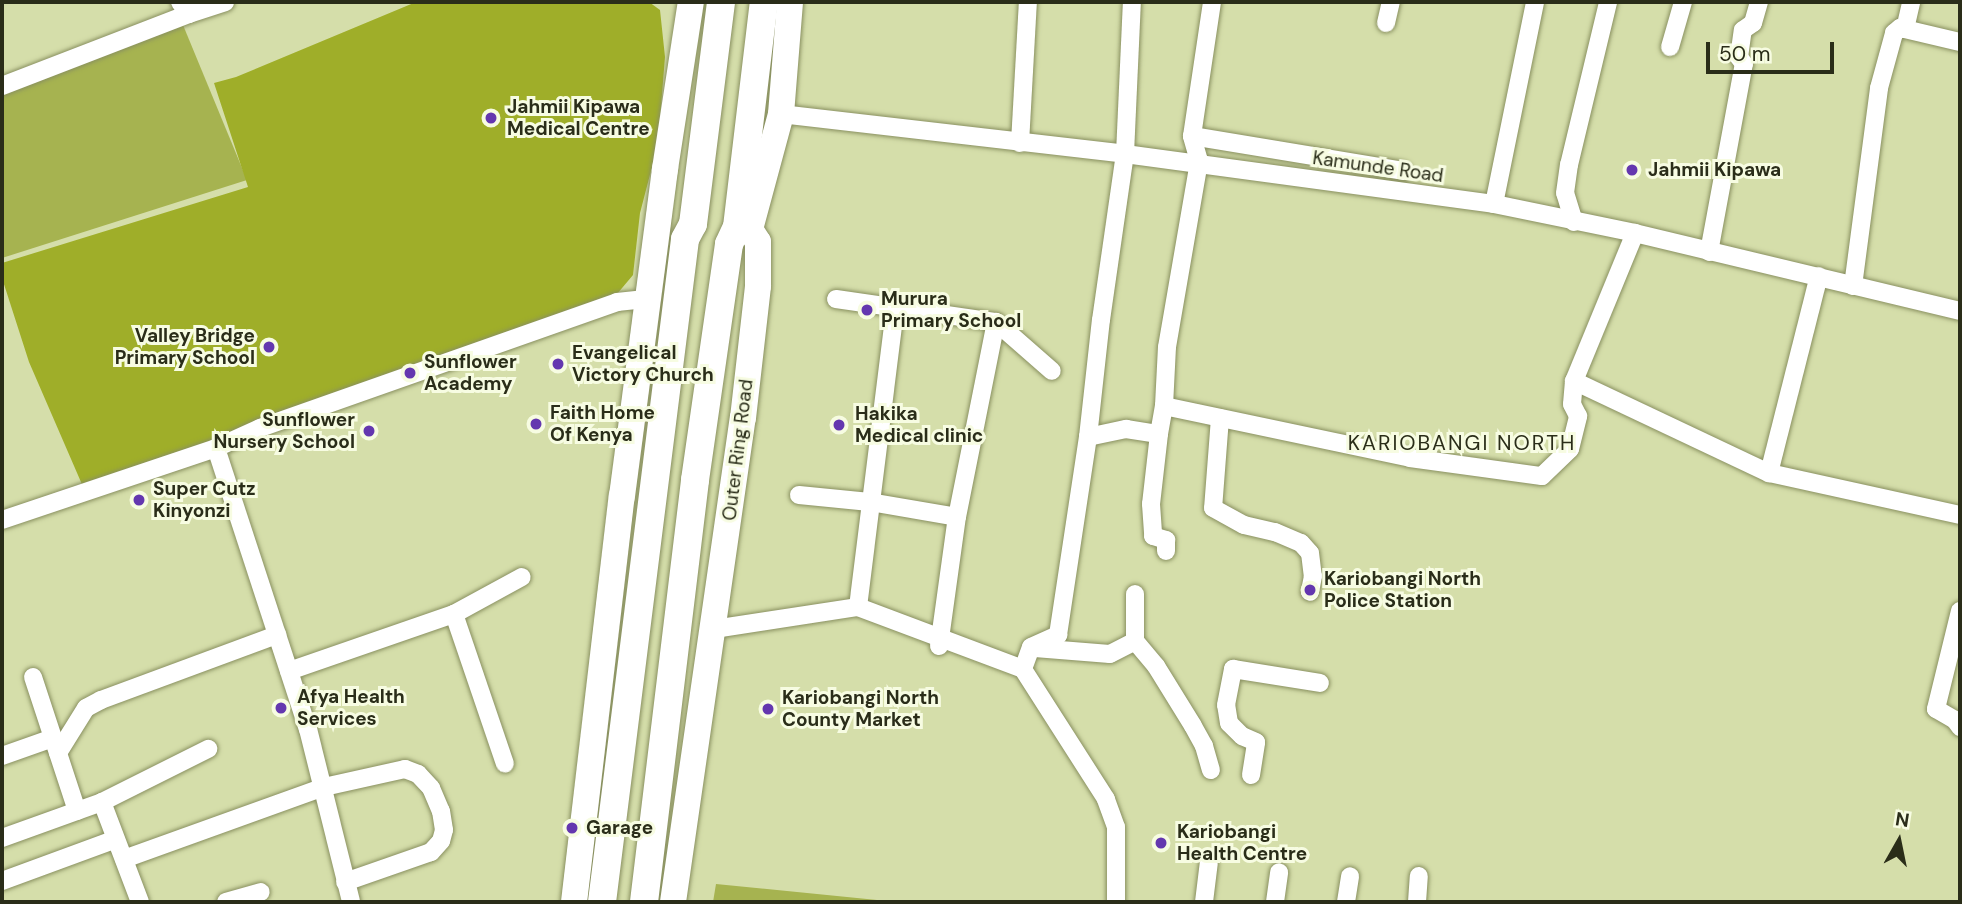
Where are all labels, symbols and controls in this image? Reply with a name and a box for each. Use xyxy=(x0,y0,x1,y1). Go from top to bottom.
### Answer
scale bar xyxy=(1710,28,1838,72)
text: 50 m xyxy=(1719,40,1770,68)
place label: Jahmii Kipawa Medical Centre xyxy=(507,96,650,140)
marker: Jahmii Kipawa Medical Centre xyxy=(481,108,501,128)
street label: Kamunde Road xyxy=(1311,147,1445,187)
place label: Jahmii Kipawa xyxy=(1648,159,1781,181)
marker: Jahmii Kipawa xyxy=(1622,160,1642,180)
place label: Murura Primary School xyxy=(881,288,1021,332)
marker: Murura Primary School xyxy=(859,302,875,318)
place label: Valley Bridge Primary School xyxy=(115,325,255,369)
marker: Valley Bridge Primary School xyxy=(261,339,277,355)
place label: Evangelical Victory Church xyxy=(572,342,714,386)
place label: Sunflower Academy xyxy=(424,351,517,395)
marker: Evangelical Victory Church xyxy=(550,356,566,372)
marker: Sunflower Academy xyxy=(402,365,418,381)
street label: Outer Ring Road xyxy=(718,378,758,522)
place label: Faith Home Of Kenya xyxy=(550,402,655,446)
place label: Hakika Medical clinic xyxy=(855,403,983,447)
place label: Sunflower Nursery School xyxy=(213,409,355,453)
marker: Hakika Medical clinic xyxy=(829,415,849,435)
marker: Faith Home Of Kenya xyxy=(528,416,544,432)
marker: Sunflower Nursery School xyxy=(361,423,377,439)
district label: KARIOBANGI NORTH xyxy=(1350,430,1574,456)
place label: Super Cutz Kinyonzi xyxy=(153,478,256,522)
marker: Super Cutz Kinyonzi xyxy=(131,492,147,508)
place label: Kariobangi North Police Station xyxy=(1324,568,1481,612)
marker: Kariobangi North Police Station xyxy=(1302,582,1318,598)
place label: Afya Health Services xyxy=(297,686,405,730)
place label: Kariobangi North County Market xyxy=(782,687,939,731)
marker: Afya Health Services xyxy=(271,698,291,718)
marker: Kariobangi North County Market xyxy=(760,701,776,717)
north arrow xyxy=(1864,806,1934,876)
text: N xyxy=(1894,806,1911,833)
place label: Garage xyxy=(586,817,653,839)
marker: Garage xyxy=(564,820,580,836)
place label: Kariobangi Health Centre xyxy=(1177,821,1307,865)
marker: Kariobangi Health Centre xyxy=(1151,833,1171,853)

